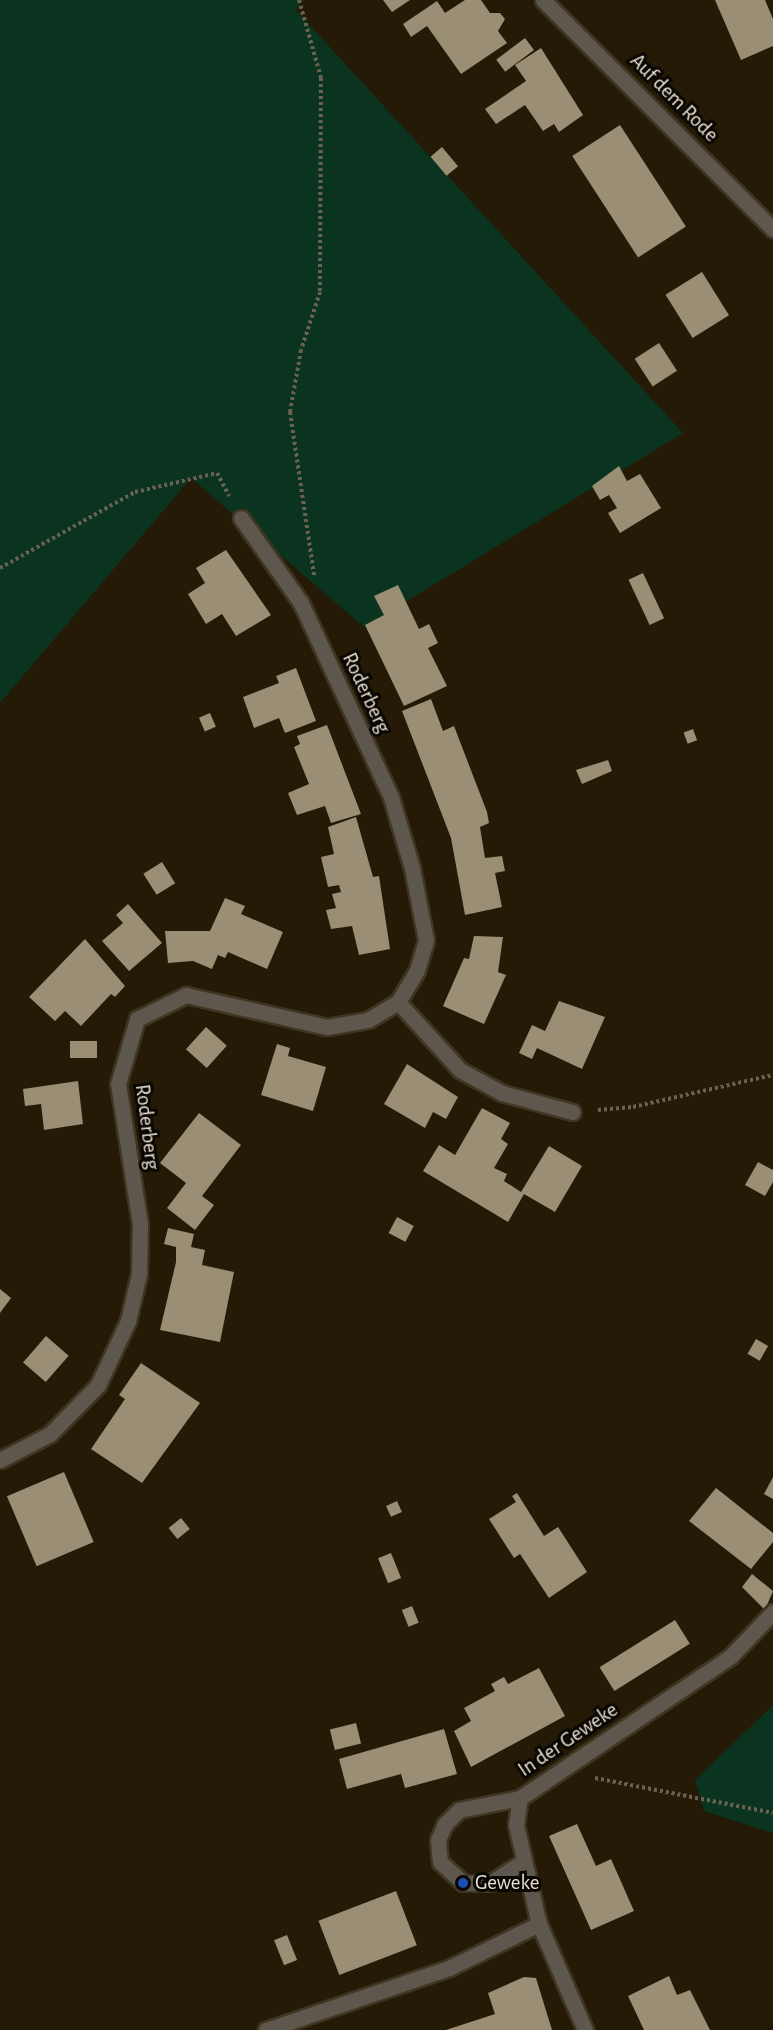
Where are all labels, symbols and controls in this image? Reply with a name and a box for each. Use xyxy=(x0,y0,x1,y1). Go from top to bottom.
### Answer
street label: Auf dem Rode xyxy=(625,49,723,147)
street label: Roderberg xyxy=(336,649,396,737)
street label: Roderberg xyxy=(129,1083,165,1171)
street label: In der Geweke xyxy=(513,1697,623,1783)
place label: Geweke xyxy=(475,1870,539,1896)
marker: Geweke xyxy=(456,1876,470,1890)

